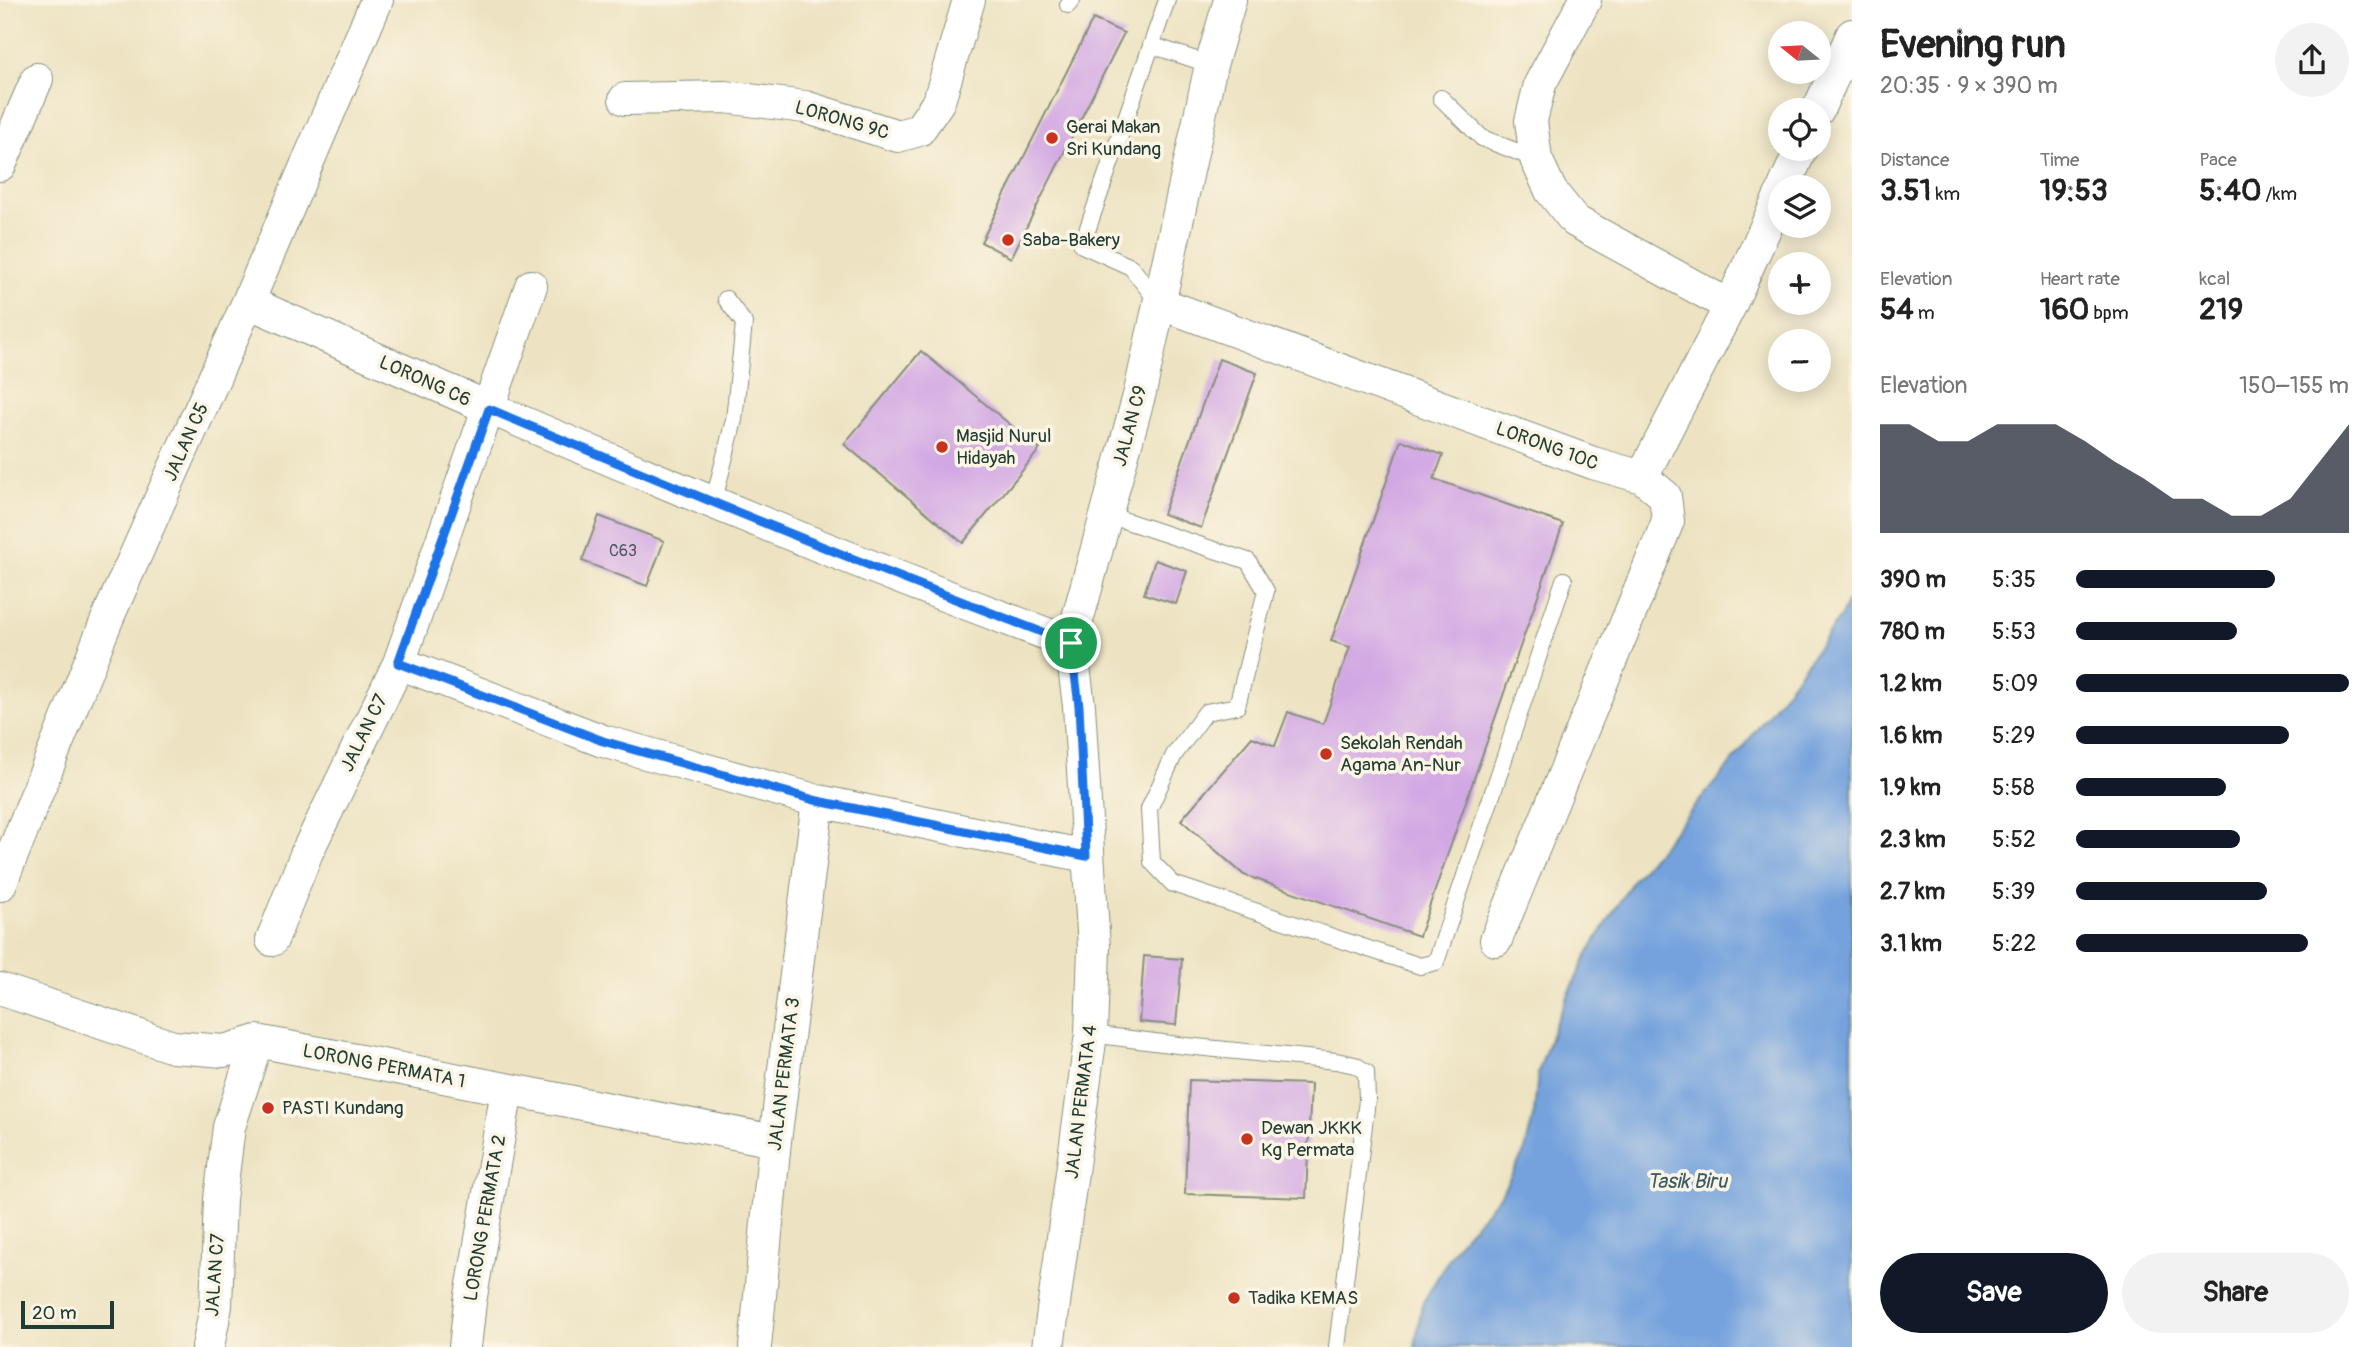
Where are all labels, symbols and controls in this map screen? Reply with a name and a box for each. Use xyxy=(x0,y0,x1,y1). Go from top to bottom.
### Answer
north arrow xyxy=(1768,21,1830,84)
map controls xyxy=(1768,21,1831,392)
text: Evening run xyxy=(1880,21,2066,69)
button: share xyxy=(2275,23,2349,97)
text: 20:35 · 9 × 390 m xyxy=(1880,71,2058,100)
street label: LORONG 9C xyxy=(792,95,892,145)
button: locate xyxy=(1768,98,1831,161)
place label: Gerai Makan Sri Kundang xyxy=(1066,115,1161,161)
marker: Gerai Makan Sri Kundang xyxy=(1044,130,1060,146)
text: Distance xyxy=(1880,148,1949,172)
text: Time xyxy=(2040,148,2079,172)
text: Pace xyxy=(2199,148,2237,172)
text: 3.51 xyxy=(1880,172,1931,209)
text: 19:53 xyxy=(2040,172,2108,209)
text: 5:40 xyxy=(2199,172,2262,209)
button: layers xyxy=(1768,175,1831,238)
text: km xyxy=(1931,182,1960,206)
text: /km xyxy=(2262,182,2297,206)
place label: Saba-Bakery xyxy=(1022,228,1120,252)
marker: Saba-Bakery xyxy=(1000,232,1016,248)
button: + xyxy=(1768,252,1831,315)
text: Elevation xyxy=(1880,267,1952,291)
text: Heart rate xyxy=(2040,267,2120,291)
text: kcal xyxy=(2199,267,2230,291)
text: 54 xyxy=(1880,291,1914,328)
text: 160 xyxy=(2040,291,2089,328)
text: 219 xyxy=(2199,291,2243,328)
text: m xyxy=(1914,301,1935,325)
text: bpm xyxy=(2089,301,2129,325)
button: − xyxy=(1768,329,1831,392)
street label: LORONG C6 xyxy=(375,350,475,412)
text: Elevation xyxy=(1880,371,1968,400)
text: 150–155 m xyxy=(2239,371,2349,400)
street label: JALAN C9 xyxy=(1108,383,1152,469)
street label: JALAN C5 xyxy=(158,399,214,485)
street label: LORONG 10C xyxy=(1492,416,1602,476)
place label: Masjid Nurul Hidayah xyxy=(956,424,1051,470)
marker: Masjid Nurul Hidayah xyxy=(934,439,950,455)
house number: C63 xyxy=(609,541,637,561)
text: 390 m xyxy=(1880,565,1946,594)
text: 5:35 xyxy=(1992,565,2036,594)
pin xyxy=(1041,613,1101,673)
text: 780 m xyxy=(1880,617,1945,646)
text: 5:53 xyxy=(1992,617,2036,646)
icon: arrive xyxy=(1052,624,1090,662)
text: 1.2 km xyxy=(1880,669,1942,698)
text: 5:09 xyxy=(1992,669,2038,698)
street label: JALAN C7 xyxy=(335,690,393,776)
text: 1.6 km xyxy=(1880,721,1942,750)
text: 5:29 xyxy=(1992,721,2035,750)
place label: Sekolah Rendah Agama An-Nur xyxy=(1340,731,1463,777)
marker: Sekolah Rendah Agama An-Nur xyxy=(1318,746,1334,762)
text: 1.9 km xyxy=(1880,773,1941,802)
text: 5:58 xyxy=(1992,773,2035,802)
text: 2.3 km xyxy=(1880,825,1946,854)
text: 5:52 xyxy=(1992,825,2036,854)
text: 2.7 km xyxy=(1880,877,1945,906)
text: 5:39 xyxy=(1992,877,2035,906)
text: 3.1 km xyxy=(1880,929,1942,958)
text: 5:22 xyxy=(1992,929,2036,958)
street label: JALAN PERMATA 3 xyxy=(763,996,805,1152)
street label: JALAN PERMATA 4 xyxy=(1060,1024,1102,1180)
street label: LORONG PERMATA 1 xyxy=(301,1038,467,1094)
place label: PASTI Kundang xyxy=(282,1096,404,1120)
marker: PASTI Kundang xyxy=(260,1100,276,1116)
place label: Dewan JKKK Kg Permata xyxy=(1261,1116,1362,1162)
marker: Dewan JKKK Kg Permata xyxy=(1239,1131,1255,1147)
street label: LORONG PERMATA 2 xyxy=(459,1133,511,1303)
water label: Tasik Biru xyxy=(1647,1168,1729,1195)
street label: JALAN C7 xyxy=(200,1233,230,1317)
button: Save xyxy=(1880,1253,2108,1333)
button: Share xyxy=(2122,1253,2349,1333)
place label: Tadika KEMAS xyxy=(1248,1286,1358,1310)
marker: Tadika KEMAS xyxy=(1226,1290,1242,1306)
scale bar xyxy=(21,1298,114,1330)
text: 20 m xyxy=(32,1301,77,1325)

